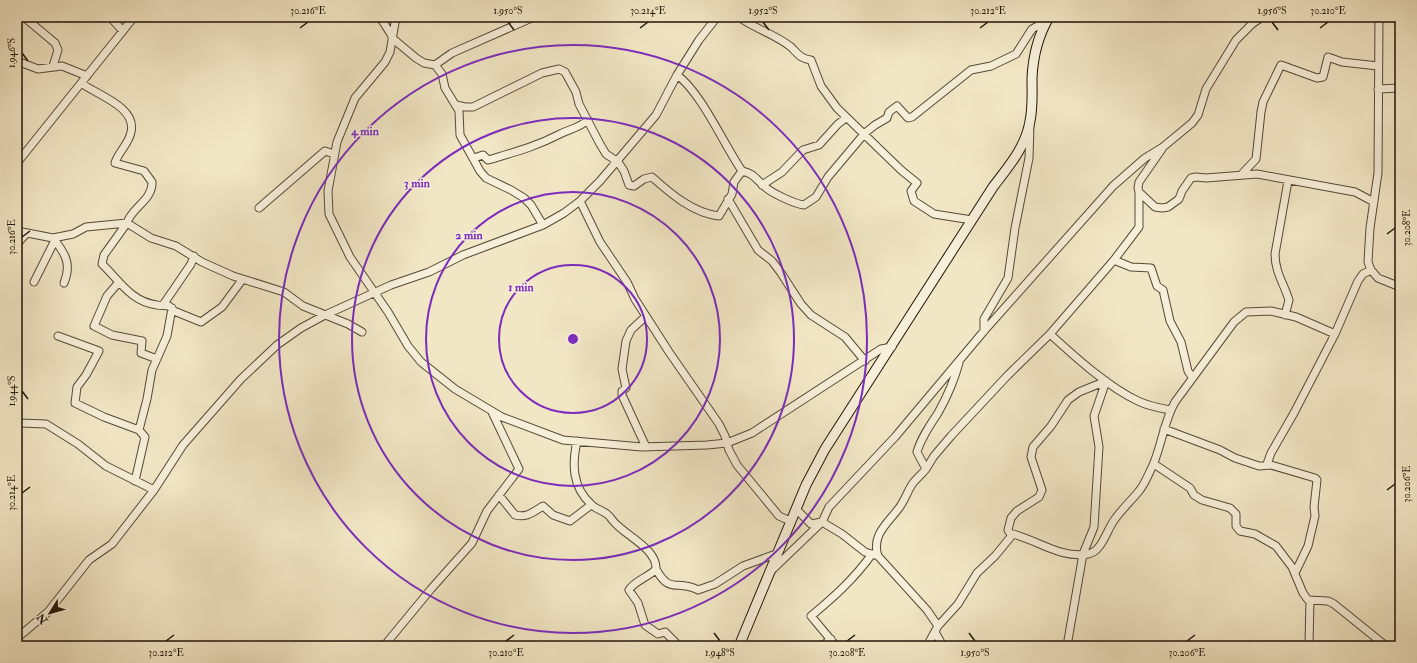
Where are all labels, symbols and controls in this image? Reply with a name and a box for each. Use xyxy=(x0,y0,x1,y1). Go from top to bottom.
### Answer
text: 30.216°E xyxy=(290,5,326,17)
text: 1.950°S xyxy=(493,5,523,17)
text: 30.214°E xyxy=(630,5,666,17)
text: 1.952°S xyxy=(748,5,778,17)
text: 30.212°E xyxy=(970,5,1006,17)
text: 1.956°S xyxy=(1257,5,1287,17)
text: 30.210°E xyxy=(1310,5,1346,17)
text: 1.946°S xyxy=(6,38,18,68)
text: 4 min xyxy=(350,124,380,139)
text: 3 min xyxy=(404,176,431,191)
text: 30.208°E xyxy=(1401,210,1413,246)
text: 30.216°E xyxy=(6,219,18,255)
text: 2 min xyxy=(455,228,483,243)
text: 1 min xyxy=(508,280,535,295)
centre of rings xyxy=(566,332,580,346)
text: 1.944°S xyxy=(6,376,18,406)
text: 30.206°E xyxy=(1401,466,1413,502)
text: 30.214°E xyxy=(6,475,18,511)
north arrow xyxy=(30,593,70,633)
text: N xyxy=(34,610,51,627)
text: 30.212°E xyxy=(148,647,184,659)
text: 30.210°E xyxy=(488,647,524,659)
text: 1.948°S xyxy=(705,647,735,659)
text: 30.208°E xyxy=(829,647,865,659)
text: 1.950°S xyxy=(960,647,990,659)
text: 30.206°E xyxy=(1169,647,1205,659)

